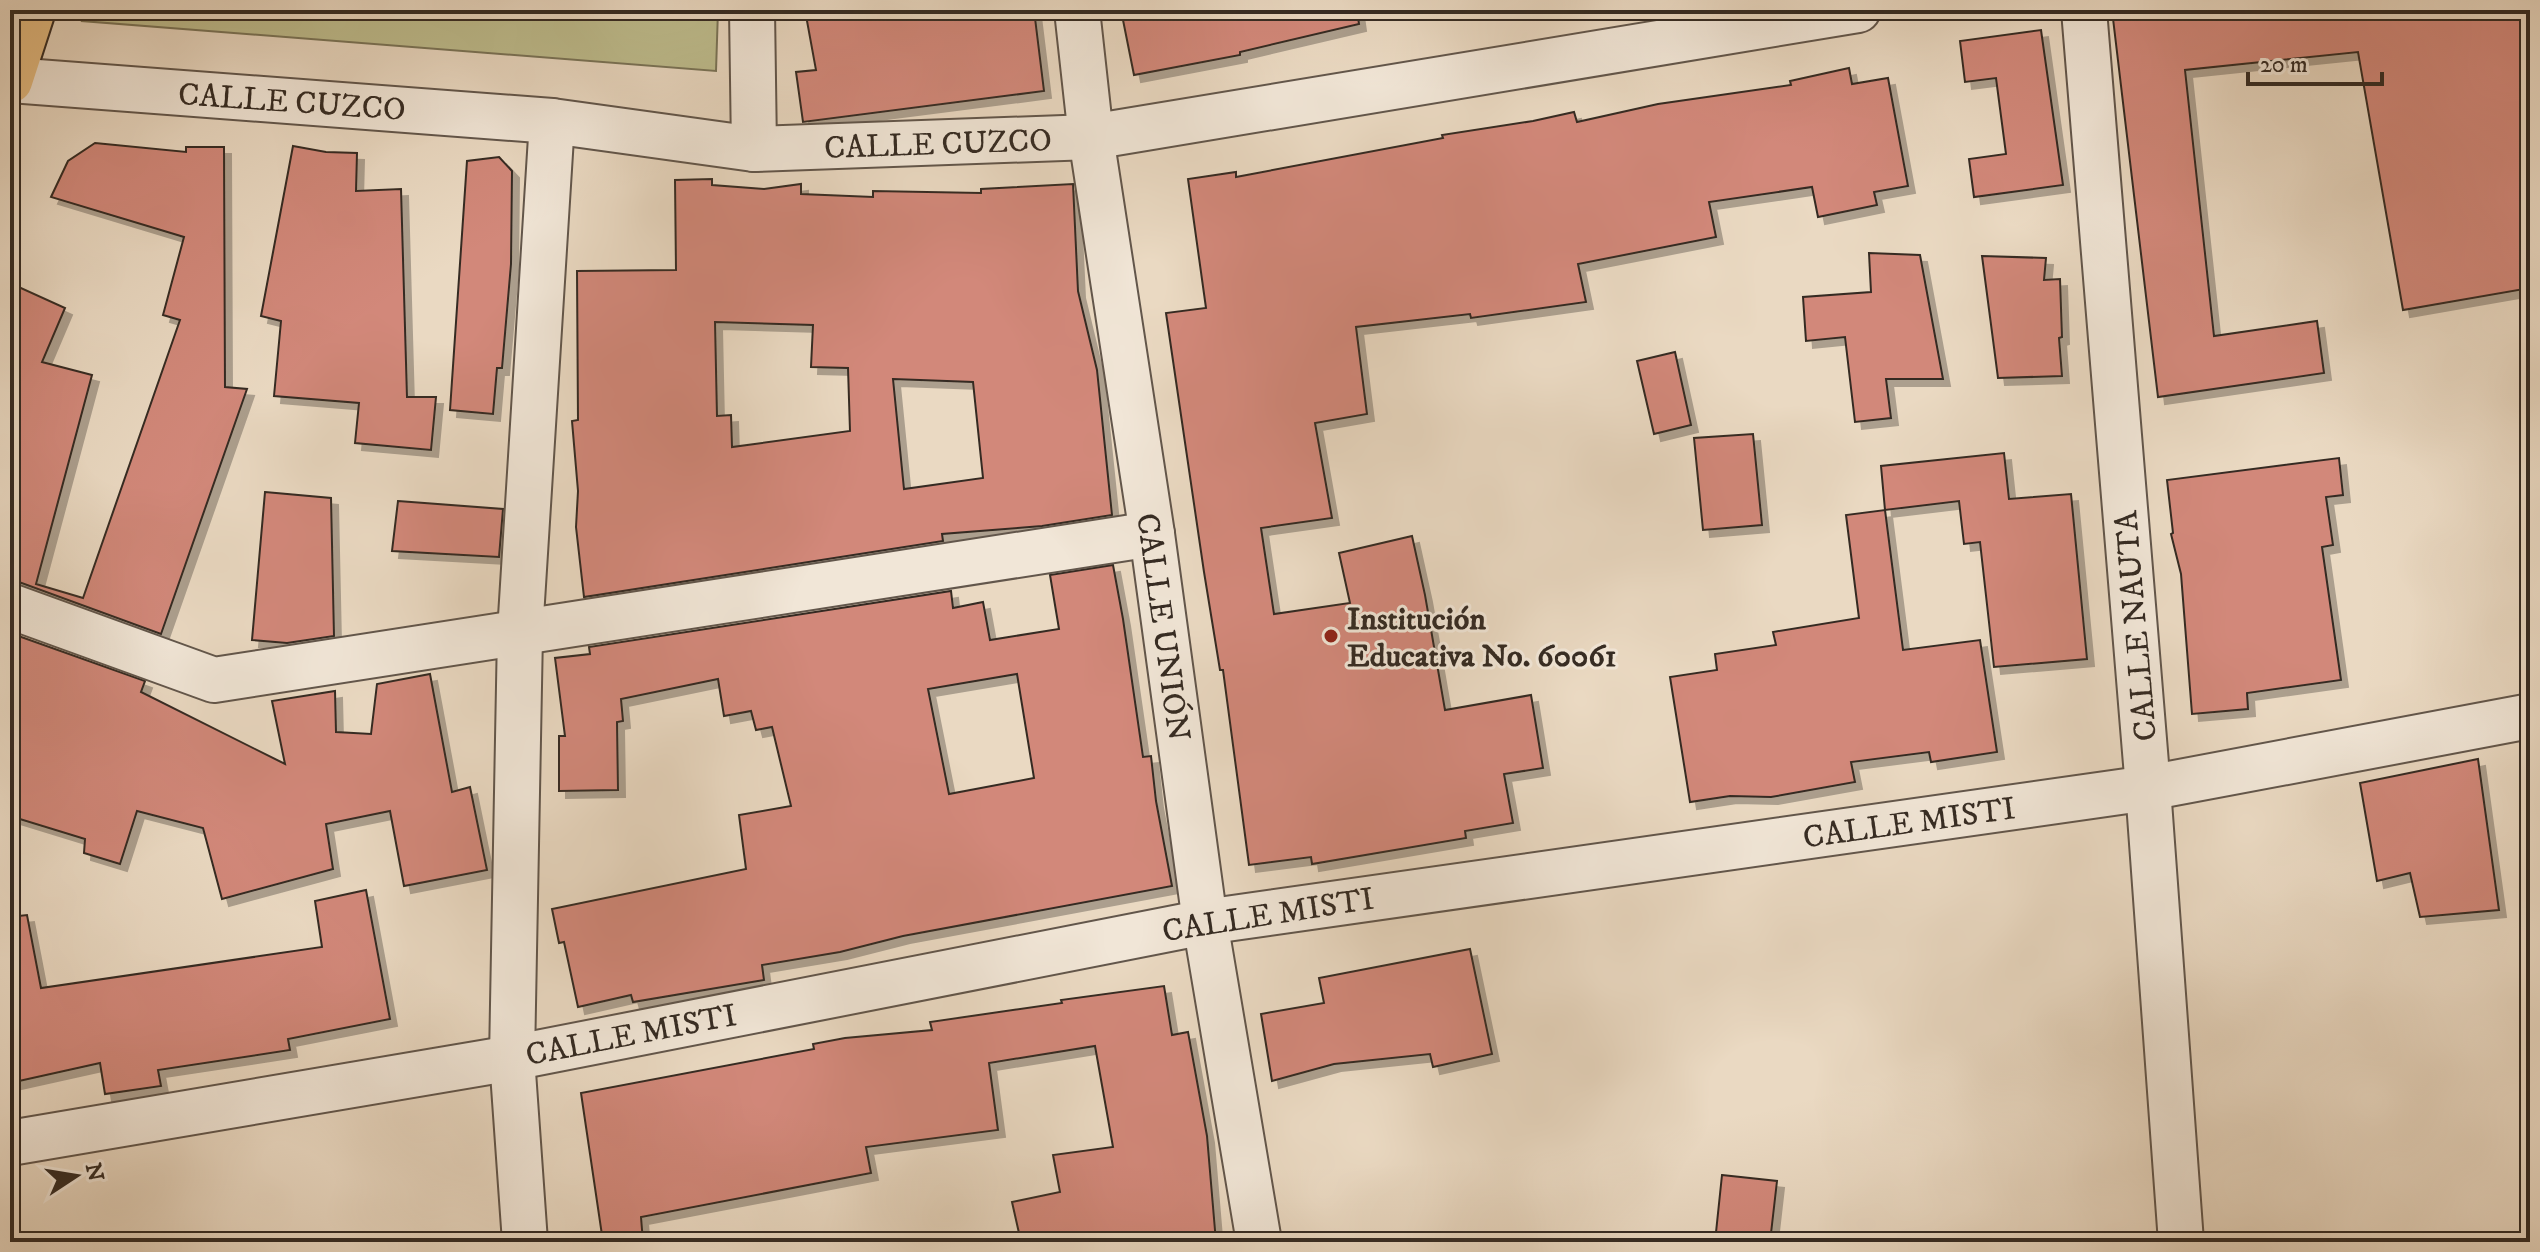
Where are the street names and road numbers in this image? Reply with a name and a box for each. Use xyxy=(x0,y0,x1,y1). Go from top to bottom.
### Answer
street label: CALLE CUZCO xyxy=(177,75,407,131)
street label: CALLE CUZCO xyxy=(824,121,1053,169)
street label: CALLE NAUTA xyxy=(2107,508,2167,743)
street label: CALLE UNIÓN xyxy=(1126,511,1198,744)
street label: CALLE MISTI xyxy=(1801,789,2018,859)
street label: CALLE MISTI xyxy=(1160,879,1377,952)
street label: CALLE MISTI xyxy=(523,996,740,1076)

